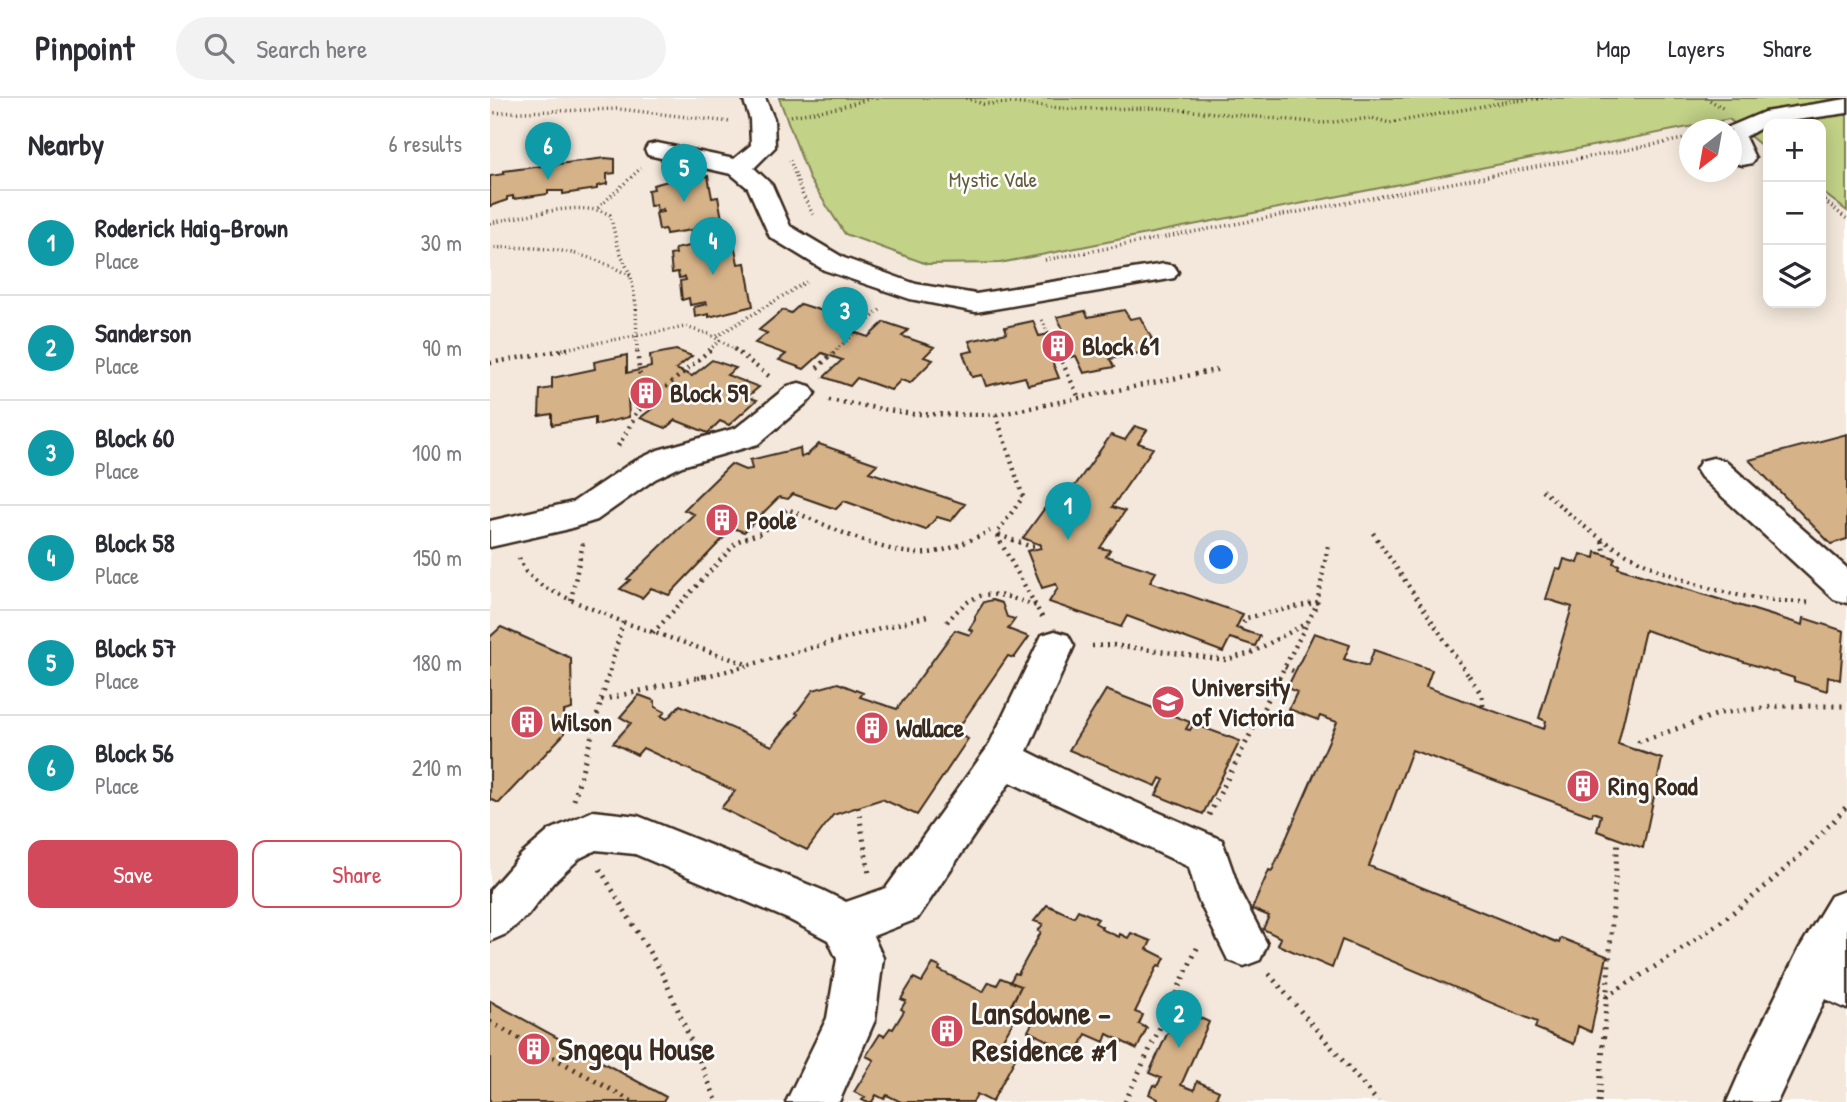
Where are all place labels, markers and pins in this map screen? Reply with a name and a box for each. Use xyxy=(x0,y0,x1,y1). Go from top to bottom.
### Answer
pin: 6 xyxy=(525,122,571,180)
pin: 5 xyxy=(661,144,707,202)
pin: 4 xyxy=(690,217,736,275)
pin: 3 xyxy=(822,287,868,345)
building icon: Block 61 xyxy=(1039,327,1077,365)
place label: Block 61 xyxy=(1082,328,1159,363)
building icon: Block 59 xyxy=(627,374,665,412)
place label: Block 59 xyxy=(670,375,748,410)
pin: 1 xyxy=(1045,482,1091,540)
building icon: Poole xyxy=(703,501,741,539)
place label: Poole xyxy=(746,502,797,537)
place label: University of Victoria xyxy=(1192,669,1295,734)
school or university icon: University of Victoria xyxy=(1149,683,1187,721)
building icon: Wilson xyxy=(508,703,546,741)
place label: Wilson xyxy=(551,704,612,739)
building icon: Wallace xyxy=(853,709,891,747)
place label: Wallace xyxy=(896,710,965,745)
building icon: Ring Road xyxy=(1564,767,1602,805)
place label: Ring Road xyxy=(1608,768,1698,804)
pin: 2 xyxy=(1156,990,1202,1048)
place label: Lansdowne - Residence #1 xyxy=(972,991,1117,1071)
building icon: Lansdowne - Residence #1 xyxy=(928,1012,966,1050)
place label: Sngequ House xyxy=(558,1027,715,1071)
building icon: Sngequ House xyxy=(515,1030,553,1068)

